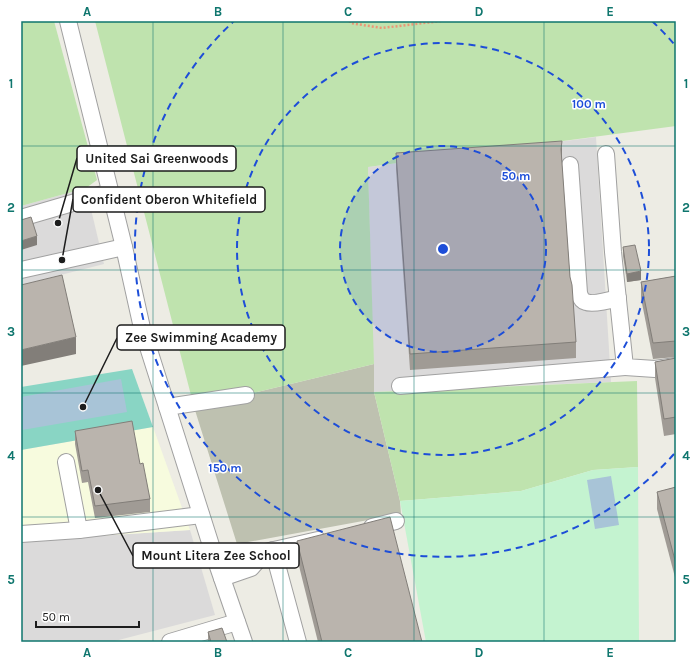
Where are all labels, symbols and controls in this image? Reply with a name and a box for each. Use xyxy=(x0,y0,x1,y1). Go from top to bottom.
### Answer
text: A xyxy=(83,4,91,19)
text: B xyxy=(214,4,222,19)
text: C xyxy=(344,4,352,19)
text: D xyxy=(475,4,484,19)
text: E xyxy=(606,4,614,19)
text: 1 xyxy=(9,76,13,91)
text: 1 xyxy=(684,76,688,91)
text: 100 m xyxy=(572,97,606,111)
callout: United Sai Greenwoods xyxy=(77,146,236,171)
text: United Sai Greenwoods xyxy=(85,151,229,166)
text: 50 m xyxy=(502,169,531,183)
callout: Confident Oberon Whitefield xyxy=(73,187,265,212)
text: Confident Oberon Whitefield xyxy=(81,192,257,207)
text: 2 xyxy=(7,200,15,215)
text: 2 xyxy=(682,200,690,215)
centre of rings xyxy=(436,242,450,256)
text: 3 xyxy=(7,324,15,339)
text: 3 xyxy=(682,324,690,339)
callout: Zee Swimming Academy xyxy=(117,325,285,350)
text: Zee Swimming Academy xyxy=(125,330,277,345)
text: 4 xyxy=(7,448,15,463)
text: 4 xyxy=(682,448,690,463)
text: 150 m xyxy=(208,461,242,475)
callout: Mount Litera Zee School xyxy=(133,543,299,568)
text: Mount Litera Zee School xyxy=(141,548,291,563)
text: 5 xyxy=(7,572,15,587)
text: 5 xyxy=(682,572,690,587)
scale bar xyxy=(36,603,139,629)
text: 50 m xyxy=(42,610,70,624)
text: A xyxy=(83,645,91,660)
text: B xyxy=(214,645,222,660)
text: C xyxy=(344,645,352,660)
text: D xyxy=(475,645,484,660)
text: E xyxy=(606,645,614,660)

